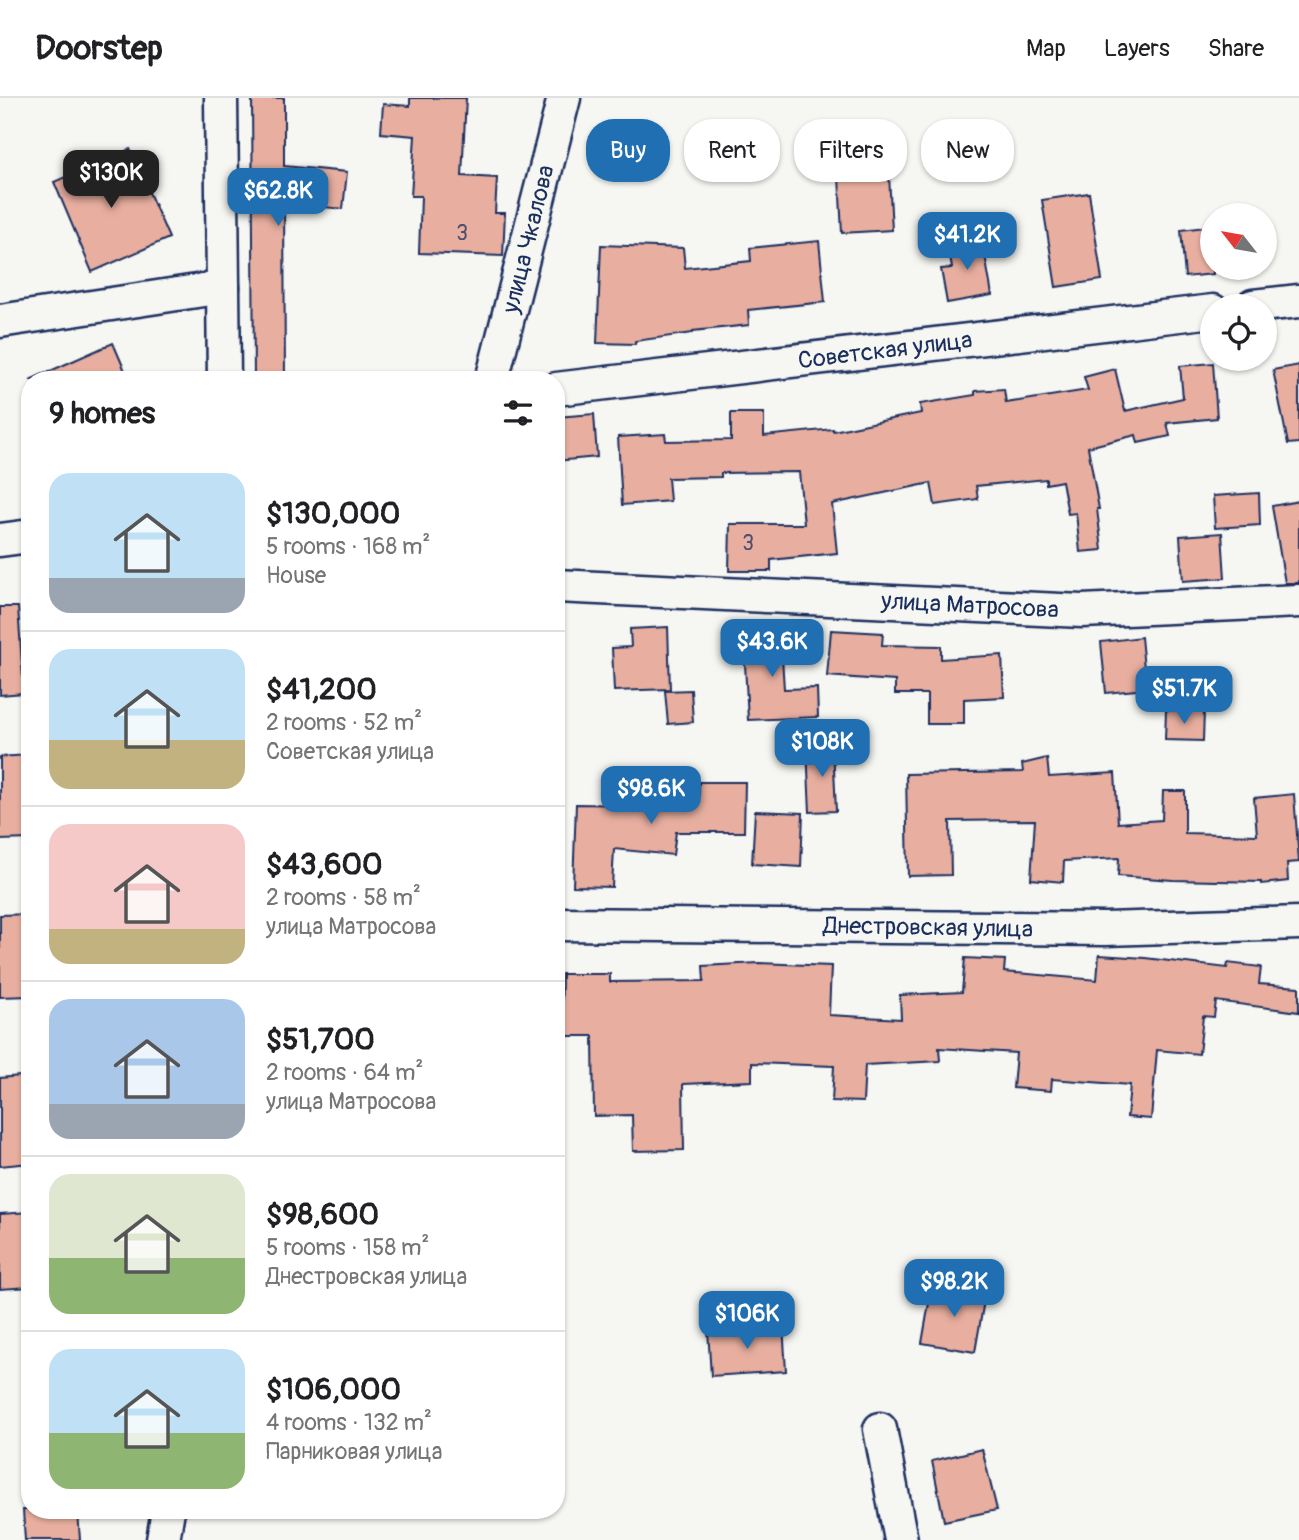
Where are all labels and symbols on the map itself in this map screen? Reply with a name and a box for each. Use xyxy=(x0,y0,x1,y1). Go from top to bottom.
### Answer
pin: $130K xyxy=(62,150,160,210)
street label: улица Чкалова xyxy=(496,162,561,317)
pin: $62.8K xyxy=(221,169,335,228)
north arrow xyxy=(1200,203,1278,280)
pin: $41.2K xyxy=(910,212,1024,272)
house number: 3 xyxy=(456,220,468,247)
street label: Советская улица xyxy=(796,325,974,376)
house number: 3 xyxy=(742,530,754,557)
street label: улица Матросова xyxy=(879,586,1059,625)
pin: $43.6K xyxy=(715,620,829,679)
pin: $51.7K xyxy=(1127,666,1241,726)
pin: $108K xyxy=(773,720,871,779)
pin: $98.6K xyxy=(594,766,708,826)
street label: Днестровская улица xyxy=(822,911,1033,944)
pin: $98.2K xyxy=(897,1260,1011,1319)
pin: $106K xyxy=(698,1292,796,1351)

